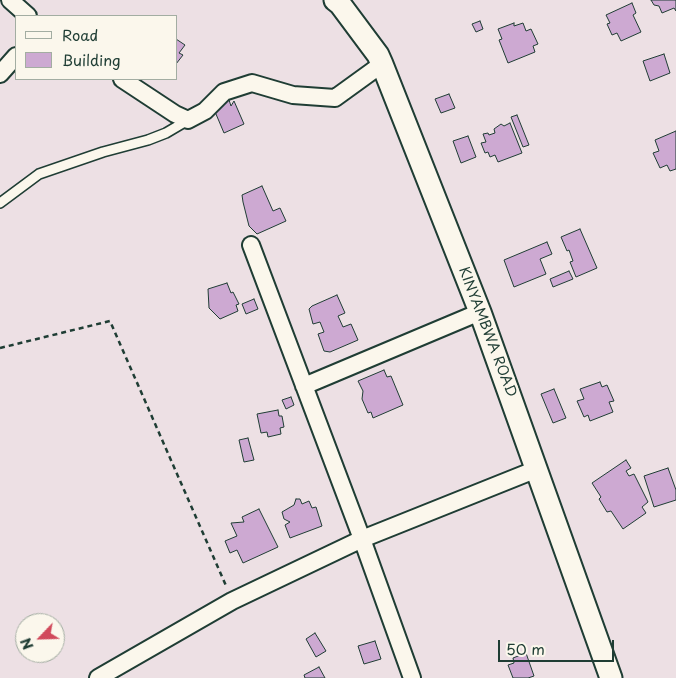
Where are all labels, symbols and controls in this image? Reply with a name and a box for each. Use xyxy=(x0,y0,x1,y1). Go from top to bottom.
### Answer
legend xyxy=(15,15,178,80)
text: Road xyxy=(62,23,98,46)
text: Building xyxy=(62,48,121,71)
street label: KINYAMBWA ROAD xyxy=(454,265,520,399)
north arrow xyxy=(15,613,65,663)
scale bar xyxy=(501,630,617,662)
text: N xyxy=(15,635,39,653)
text: 50 m xyxy=(506,637,545,660)

